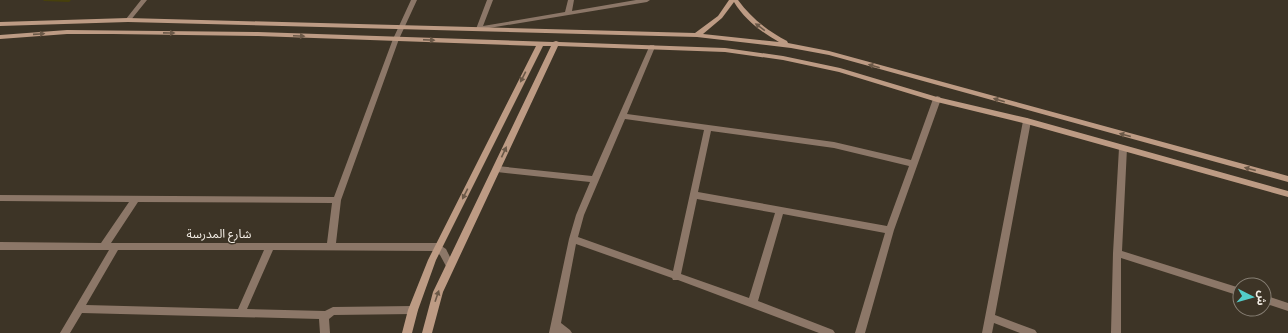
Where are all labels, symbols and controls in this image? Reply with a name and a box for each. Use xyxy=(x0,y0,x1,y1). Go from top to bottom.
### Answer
one-way arrow xyxy=(755,23,765,31)
one-way arrow xyxy=(163,29,175,36)
one-way arrow xyxy=(33,31,45,38)
one-way arrow xyxy=(293,32,305,39)
one-way arrow xyxy=(423,36,435,43)
one-way arrow xyxy=(868,62,880,68)
one-way arrow xyxy=(520,72,526,83)
one-way arrow xyxy=(993,97,1005,103)
one-way arrow xyxy=(1119,132,1131,138)
one-way arrow xyxy=(501,147,507,158)
one-way arrow xyxy=(1244,165,1257,171)
one-way arrow xyxy=(461,188,468,199)
street label: شارع المدرسة xyxy=(187,227,251,243)
north arrow xyxy=(1232,277,1272,317)
one-way arrow xyxy=(435,289,441,301)
text: ش xyxy=(1254,290,1269,306)

